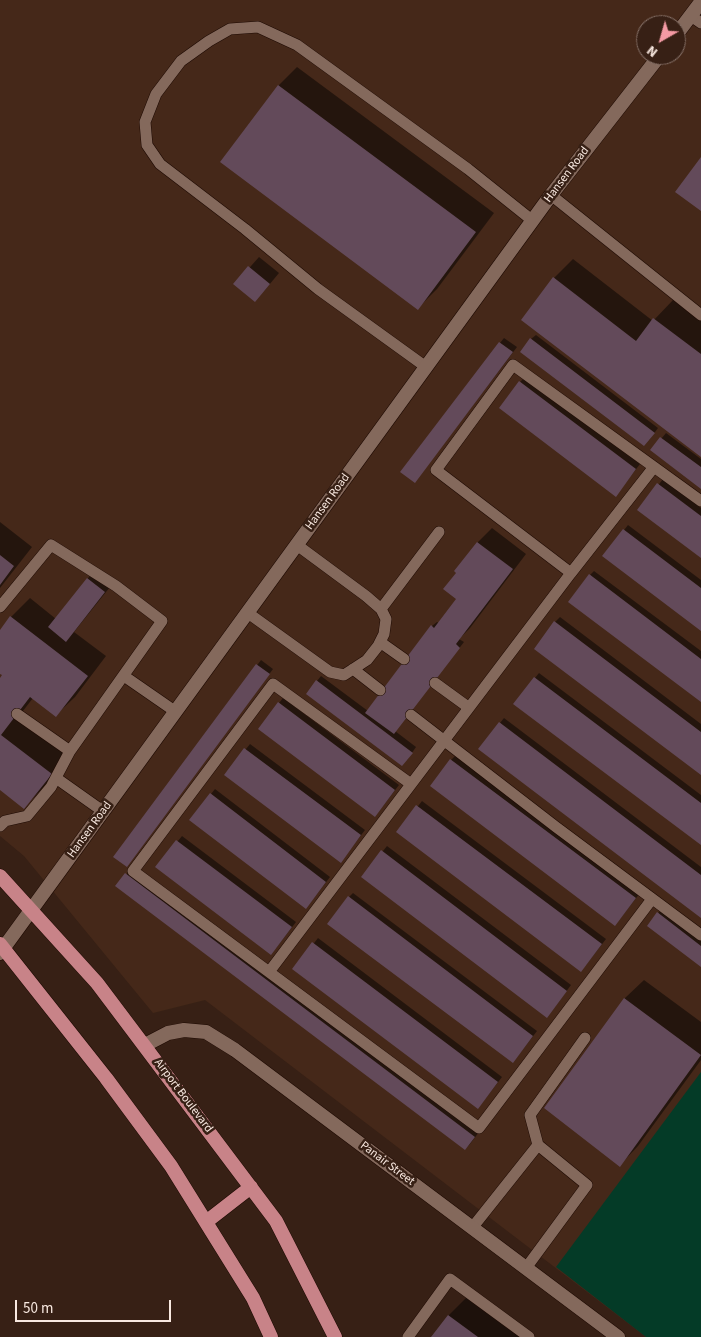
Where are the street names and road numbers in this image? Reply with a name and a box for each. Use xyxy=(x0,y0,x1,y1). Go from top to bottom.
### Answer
street label: Hansen Road xyxy=(541,144,593,206)
street label: Hansen Road xyxy=(303,471,353,533)
street label: Hansen Road xyxy=(65,799,115,861)
street label: Airport Boulevard xyxy=(151,1056,215,1136)
street label: Panair Street xyxy=(357,1139,417,1189)

